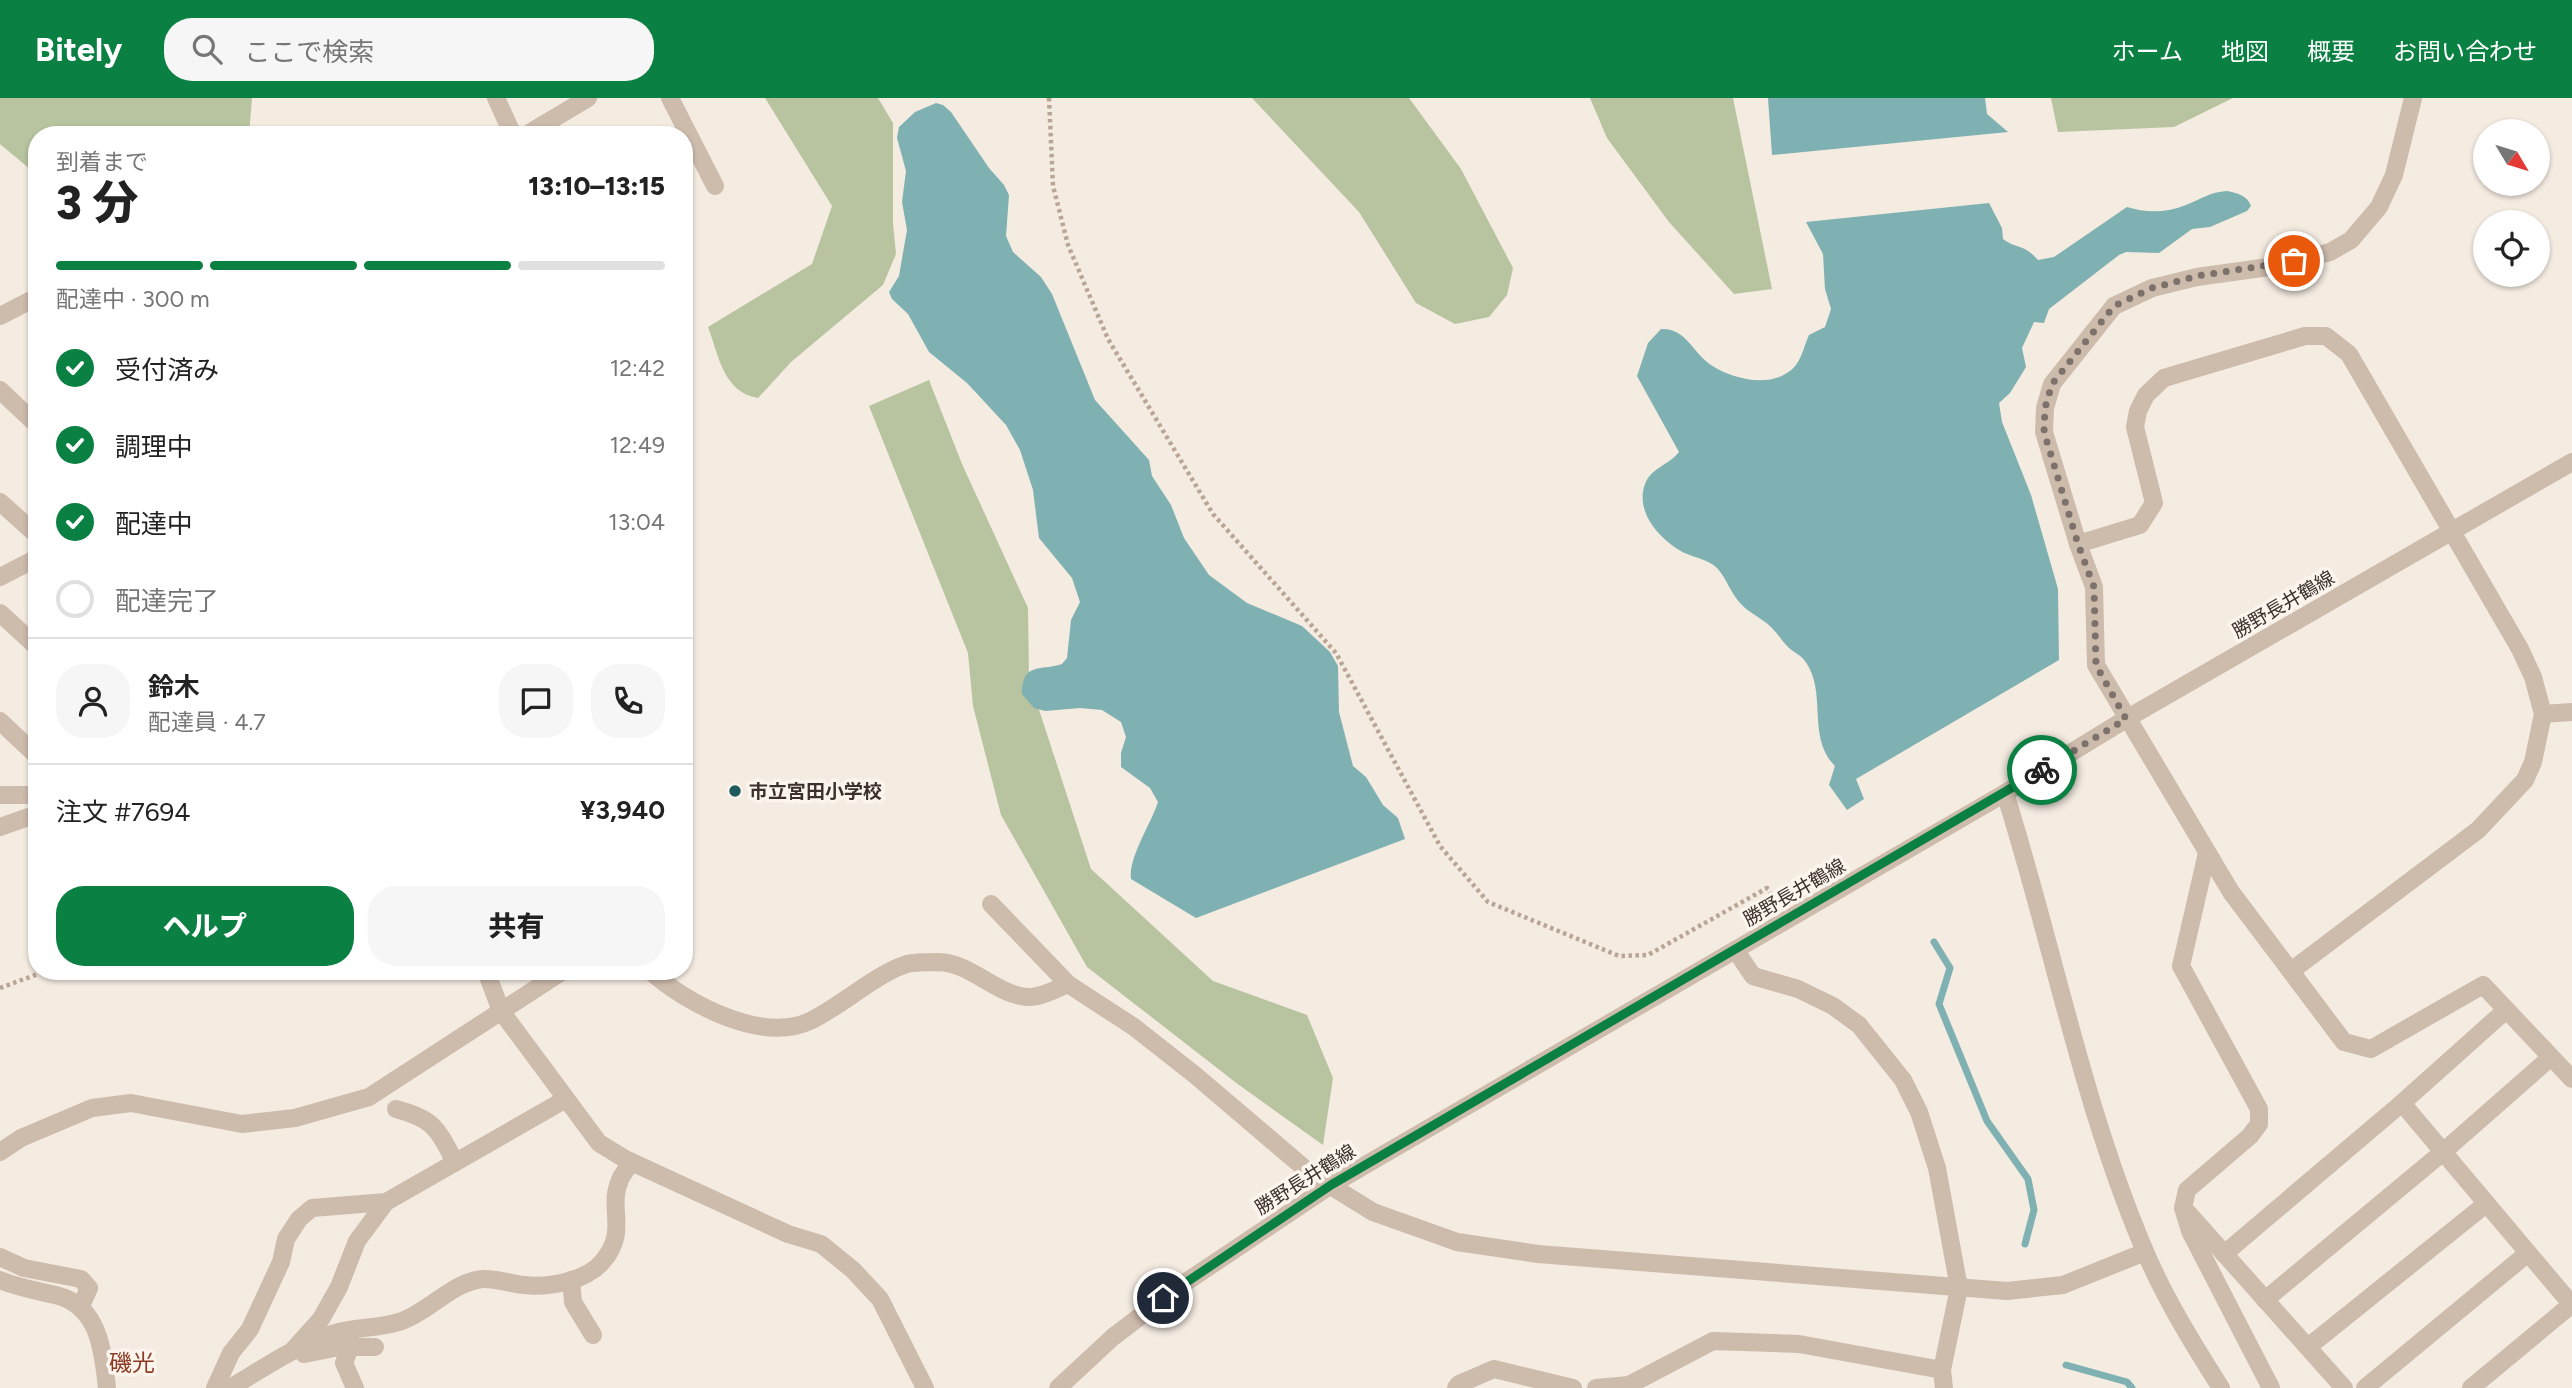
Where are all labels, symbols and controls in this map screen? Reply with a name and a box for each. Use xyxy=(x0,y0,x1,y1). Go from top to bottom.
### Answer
search box xyxy=(164,18,654,81)
text: Bitely xyxy=(35,30,122,69)
icon: search xyxy=(188,30,226,68)
text: ここで検索 xyxy=(244,36,374,68)
text: ホーム xyxy=(2112,37,2183,66)
text: 地図 xyxy=(2221,37,2269,66)
text: 概要 xyxy=(2307,37,2355,66)
text: お問い合わせ xyxy=(2393,37,2537,66)
north arrow xyxy=(2473,119,2550,196)
map controls xyxy=(2473,119,2550,287)
text: 到着まで xyxy=(56,148,148,176)
text: 13:10–13:15 xyxy=(528,170,665,202)
text: 3 分 xyxy=(56,175,139,231)
button: locate xyxy=(2473,210,2550,287)
pin xyxy=(2264,231,2324,291)
icon: bag xyxy=(2275,242,2313,280)
text: 配達中 · 300 m xyxy=(56,285,209,313)
icon: check xyxy=(56,349,94,387)
text: 受付済み xyxy=(115,354,219,386)
text: 12:42 xyxy=(610,354,665,382)
icon: check xyxy=(56,426,94,464)
text: 調理中 xyxy=(115,431,193,463)
text: 12:49 xyxy=(610,431,665,459)
icon: check xyxy=(56,503,94,541)
text: 配達中 xyxy=(115,508,193,540)
text: 13:04 xyxy=(608,508,665,536)
street label: 勝野長井鶴線 xyxy=(2228,566,2338,643)
text: 配達完了 xyxy=(115,585,219,617)
button: person xyxy=(56,664,130,738)
button: chat xyxy=(499,664,573,738)
button: phone xyxy=(591,664,665,738)
text: 鈴木 xyxy=(148,671,200,703)
text: 配達員 · 4.7 xyxy=(148,708,266,736)
courier xyxy=(2007,735,2077,805)
icon: bike xyxy=(2023,751,2061,789)
place label: 市立宮田小学校 xyxy=(749,780,882,803)
marker: 市立宮田小学校 xyxy=(727,783,743,799)
text: ¥3,940 xyxy=(580,794,665,826)
text: 注文 #7694 xyxy=(56,796,190,828)
street label: 勝野長井鶴線 xyxy=(1739,854,1849,931)
button: ヘルプ xyxy=(56,886,354,966)
button: 共有 xyxy=(368,886,665,966)
street label: 勝野長井鶴線 xyxy=(1251,1139,1360,1219)
pin xyxy=(1133,1268,1193,1328)
icon: home xyxy=(1144,1279,1182,1317)
district label: 磯光 xyxy=(109,1349,155,1377)

